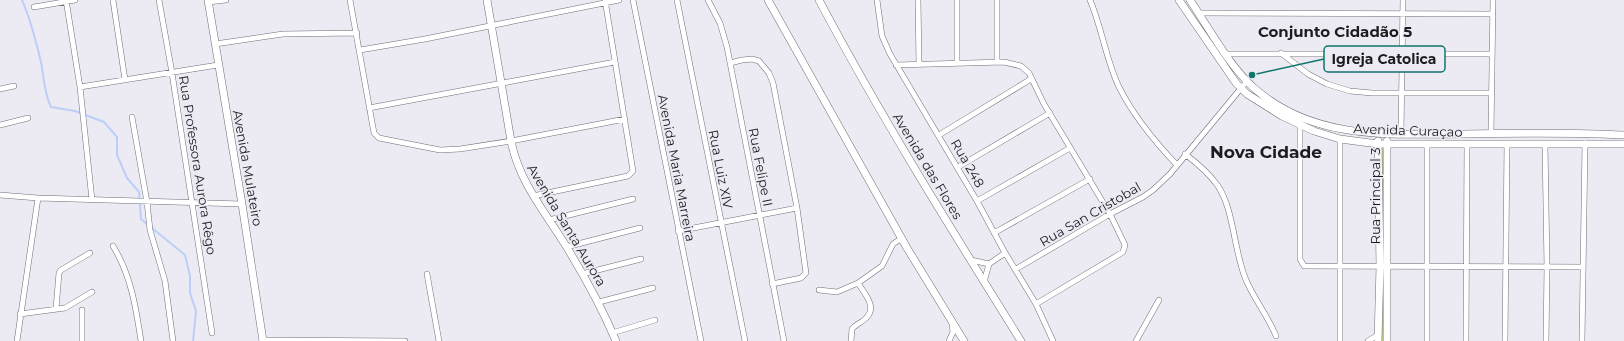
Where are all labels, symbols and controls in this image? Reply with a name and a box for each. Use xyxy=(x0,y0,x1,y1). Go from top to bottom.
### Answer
district label: Conjunto Cidadão 5 xyxy=(1258,22,1412,41)
callout: Igreja Catolica xyxy=(1324,46,1445,72)
text: Igreja Catolica xyxy=(1331,50,1437,68)
street label: Rua Professora Aurora Rêgo xyxy=(176,74,220,256)
street label: Avenida Maria Marreira xyxy=(655,93,699,243)
street label: Avenida Mulateiro xyxy=(230,109,266,227)
street label: Avenida das Flores xyxy=(890,110,966,222)
street label: Avenida Curaçao xyxy=(1353,120,1463,140)
street label: Rua Felipe II xyxy=(746,126,776,208)
street label: Rua Luiz XIV xyxy=(706,128,737,211)
street label: Rua 248 xyxy=(948,136,988,190)
district label: Nova Cidade xyxy=(1210,142,1322,162)
street label: Rua Principal 3 xyxy=(1367,147,1383,245)
street label: Avenida Santa Aurora xyxy=(524,161,610,289)
street label: Rua San Cristobal xyxy=(1036,178,1144,250)

